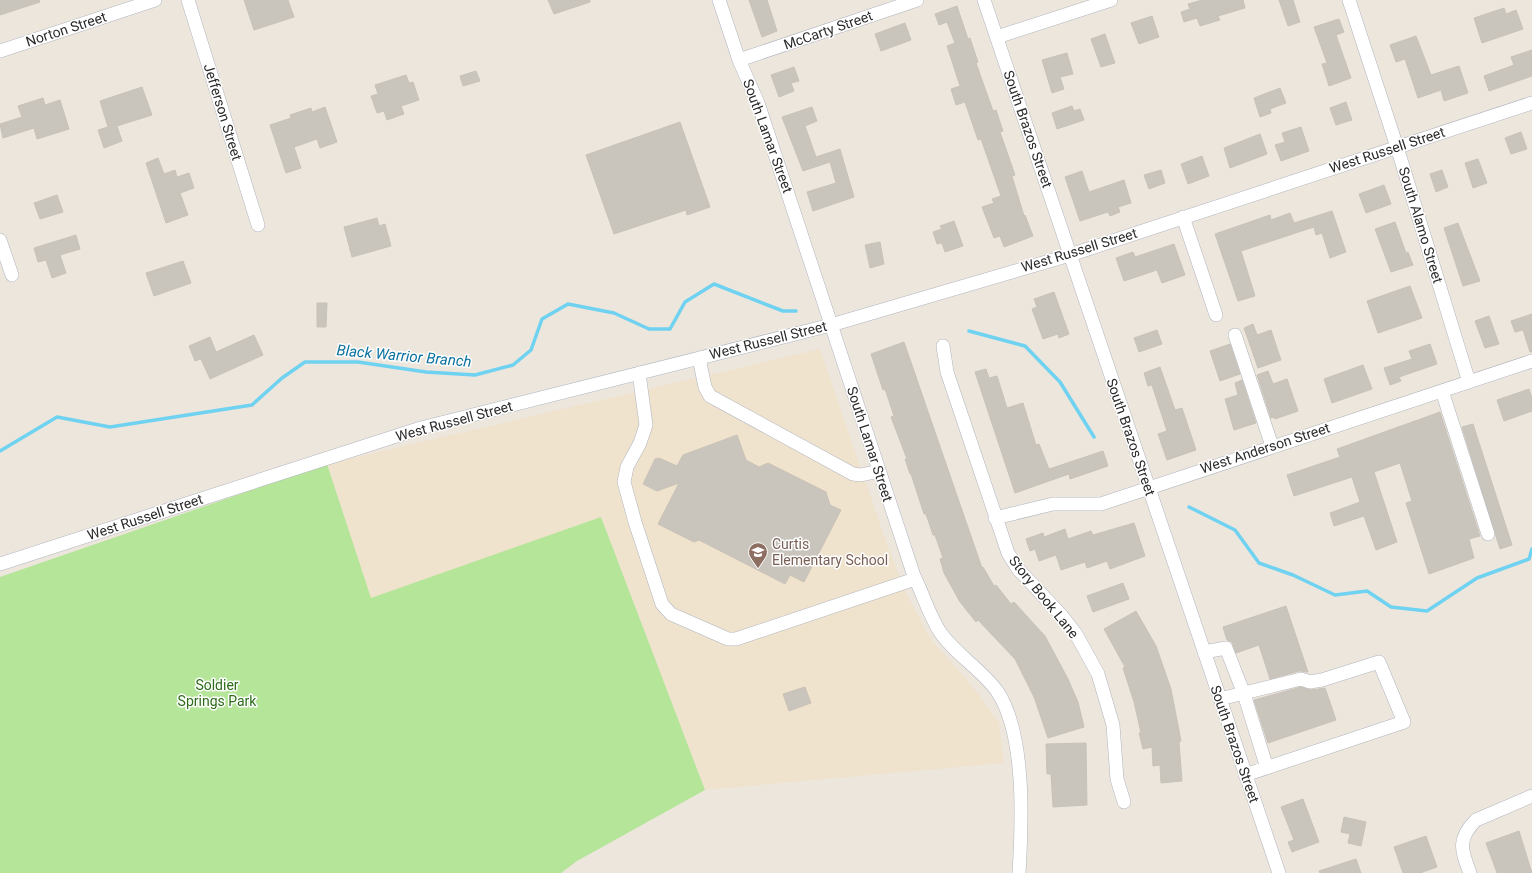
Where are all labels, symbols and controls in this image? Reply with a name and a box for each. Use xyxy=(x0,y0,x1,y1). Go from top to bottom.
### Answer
street label: McCarty Street xyxy=(781,7,875,53)
street label: Norton Street xyxy=(24,8,109,50)
street label: Jefferson Street xyxy=(201,62,245,163)
street label: South Brazos Street xyxy=(1000,68,1056,190)
street label: South Lamar Street xyxy=(740,77,796,195)
street label: West Russell Street xyxy=(1327,124,1447,176)
street label: South Alamo Street xyxy=(1396,165,1446,285)
street label: West Russell Street xyxy=(1019,225,1139,275)
street label: West Russell Street xyxy=(708,318,829,362)
water label: Black Warrior Branch xyxy=(336,341,472,371)
street label: South Brazos Street xyxy=(1103,376,1159,498)
street label: South Lamar Street xyxy=(844,384,896,504)
street label: West Russell Street xyxy=(394,398,515,444)
street label: West Anderson Street xyxy=(1198,419,1332,476)
street label: West Russell Street xyxy=(85,491,205,543)
place label: Curtis Elementary School xyxy=(772,536,888,568)
school or university icon: Curtis Elementary School xyxy=(747,541,769,569)
street label: Story Book Lane xyxy=(1006,553,1082,641)
park label: Soldier Springs Park xyxy=(178,677,257,709)
street label: South Brazos Street xyxy=(1207,683,1263,805)

